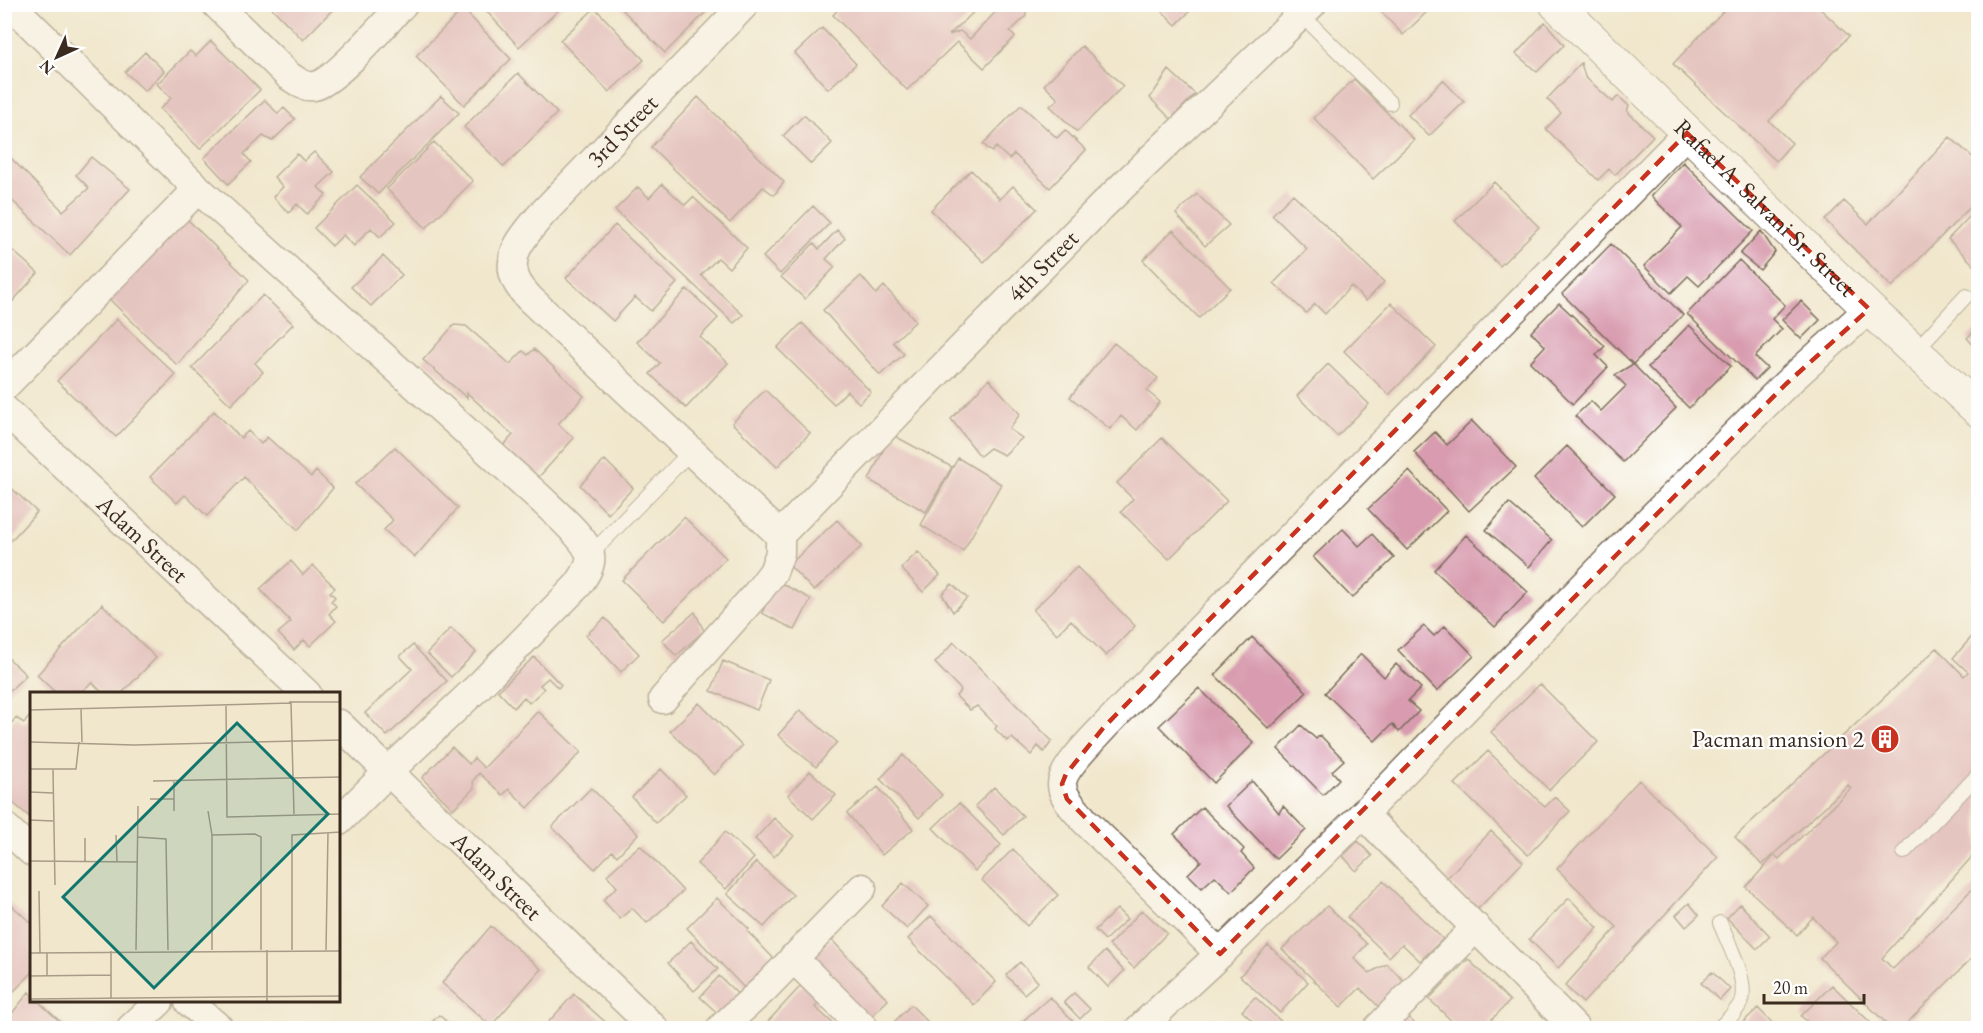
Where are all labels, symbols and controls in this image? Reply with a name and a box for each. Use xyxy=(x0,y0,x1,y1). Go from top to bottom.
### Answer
north arrow xyxy=(27,27,87,87)
text: N xyxy=(35,55,59,79)
street label: 3rd Street xyxy=(580,87,665,173)
street label: Rafael A. Salvani Sr. Street xyxy=(1668,112,1863,303)
street label: 4th Street xyxy=(1000,223,1085,308)
street label: Adam Street xyxy=(90,488,195,590)
inset map xyxy=(30,692,340,1003)
place label: Pacman mansion 2 xyxy=(1692,723,1864,754)
building icon: Pacman mansion 2 xyxy=(1869,723,1901,755)
street label: Adam Street xyxy=(444,824,549,927)
scale bar xyxy=(1764,967,1864,1005)
text: 20 m xyxy=(1773,976,1808,999)

